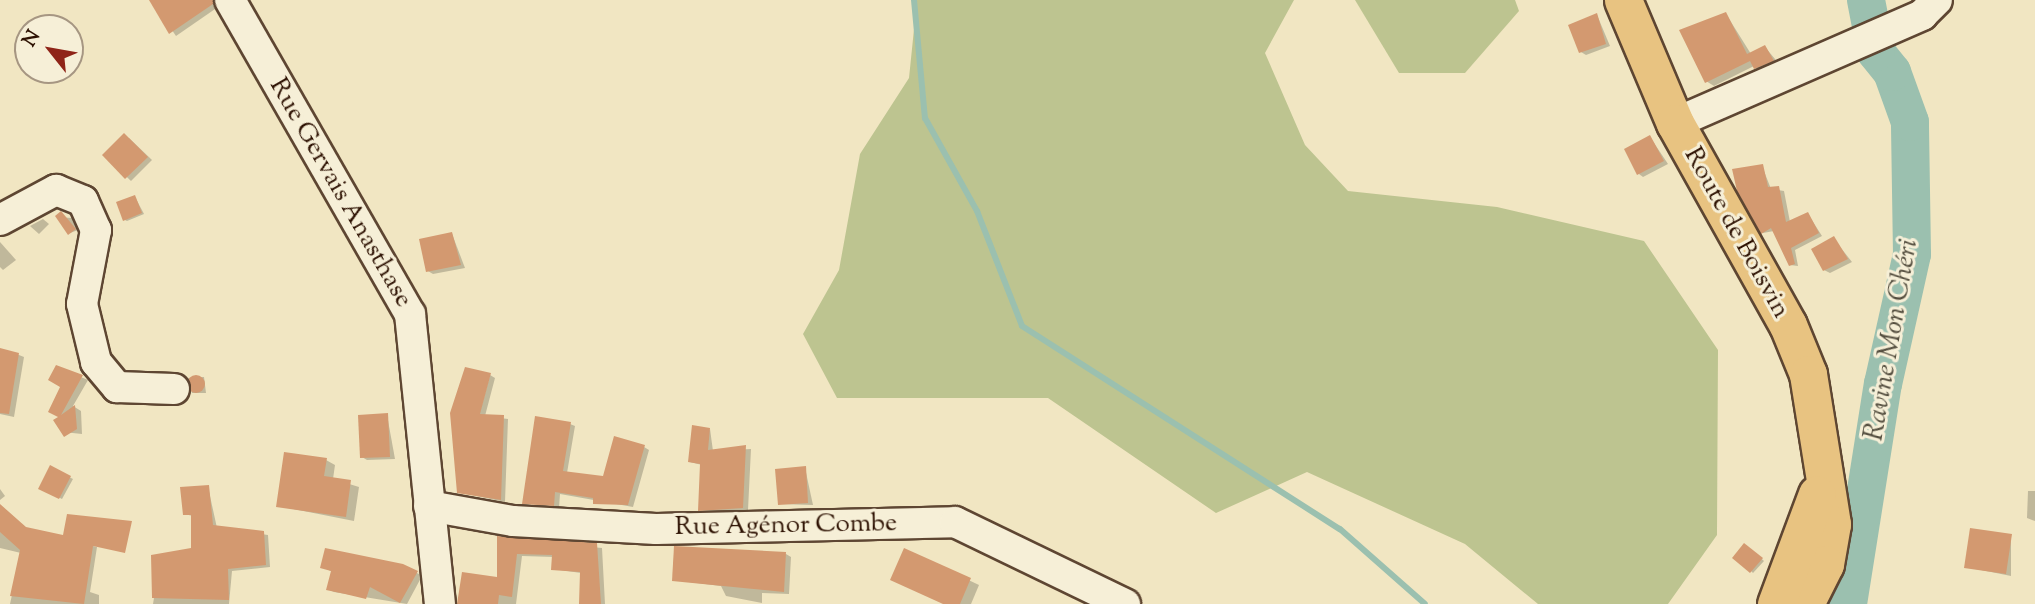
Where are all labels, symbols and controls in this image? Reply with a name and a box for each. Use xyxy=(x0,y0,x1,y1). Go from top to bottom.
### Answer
north arrow xyxy=(14,14,84,84)
text: N xyxy=(17,26,48,52)
street label: Rue Gervais Anasthase xyxy=(262,73,418,313)
street label: Route de Boisvin xyxy=(1676,142,1796,324)
water label: Ravine Mon Chéri xyxy=(1858,237,1926,443)
street label: Rue Agénor Combe xyxy=(675,508,897,544)

